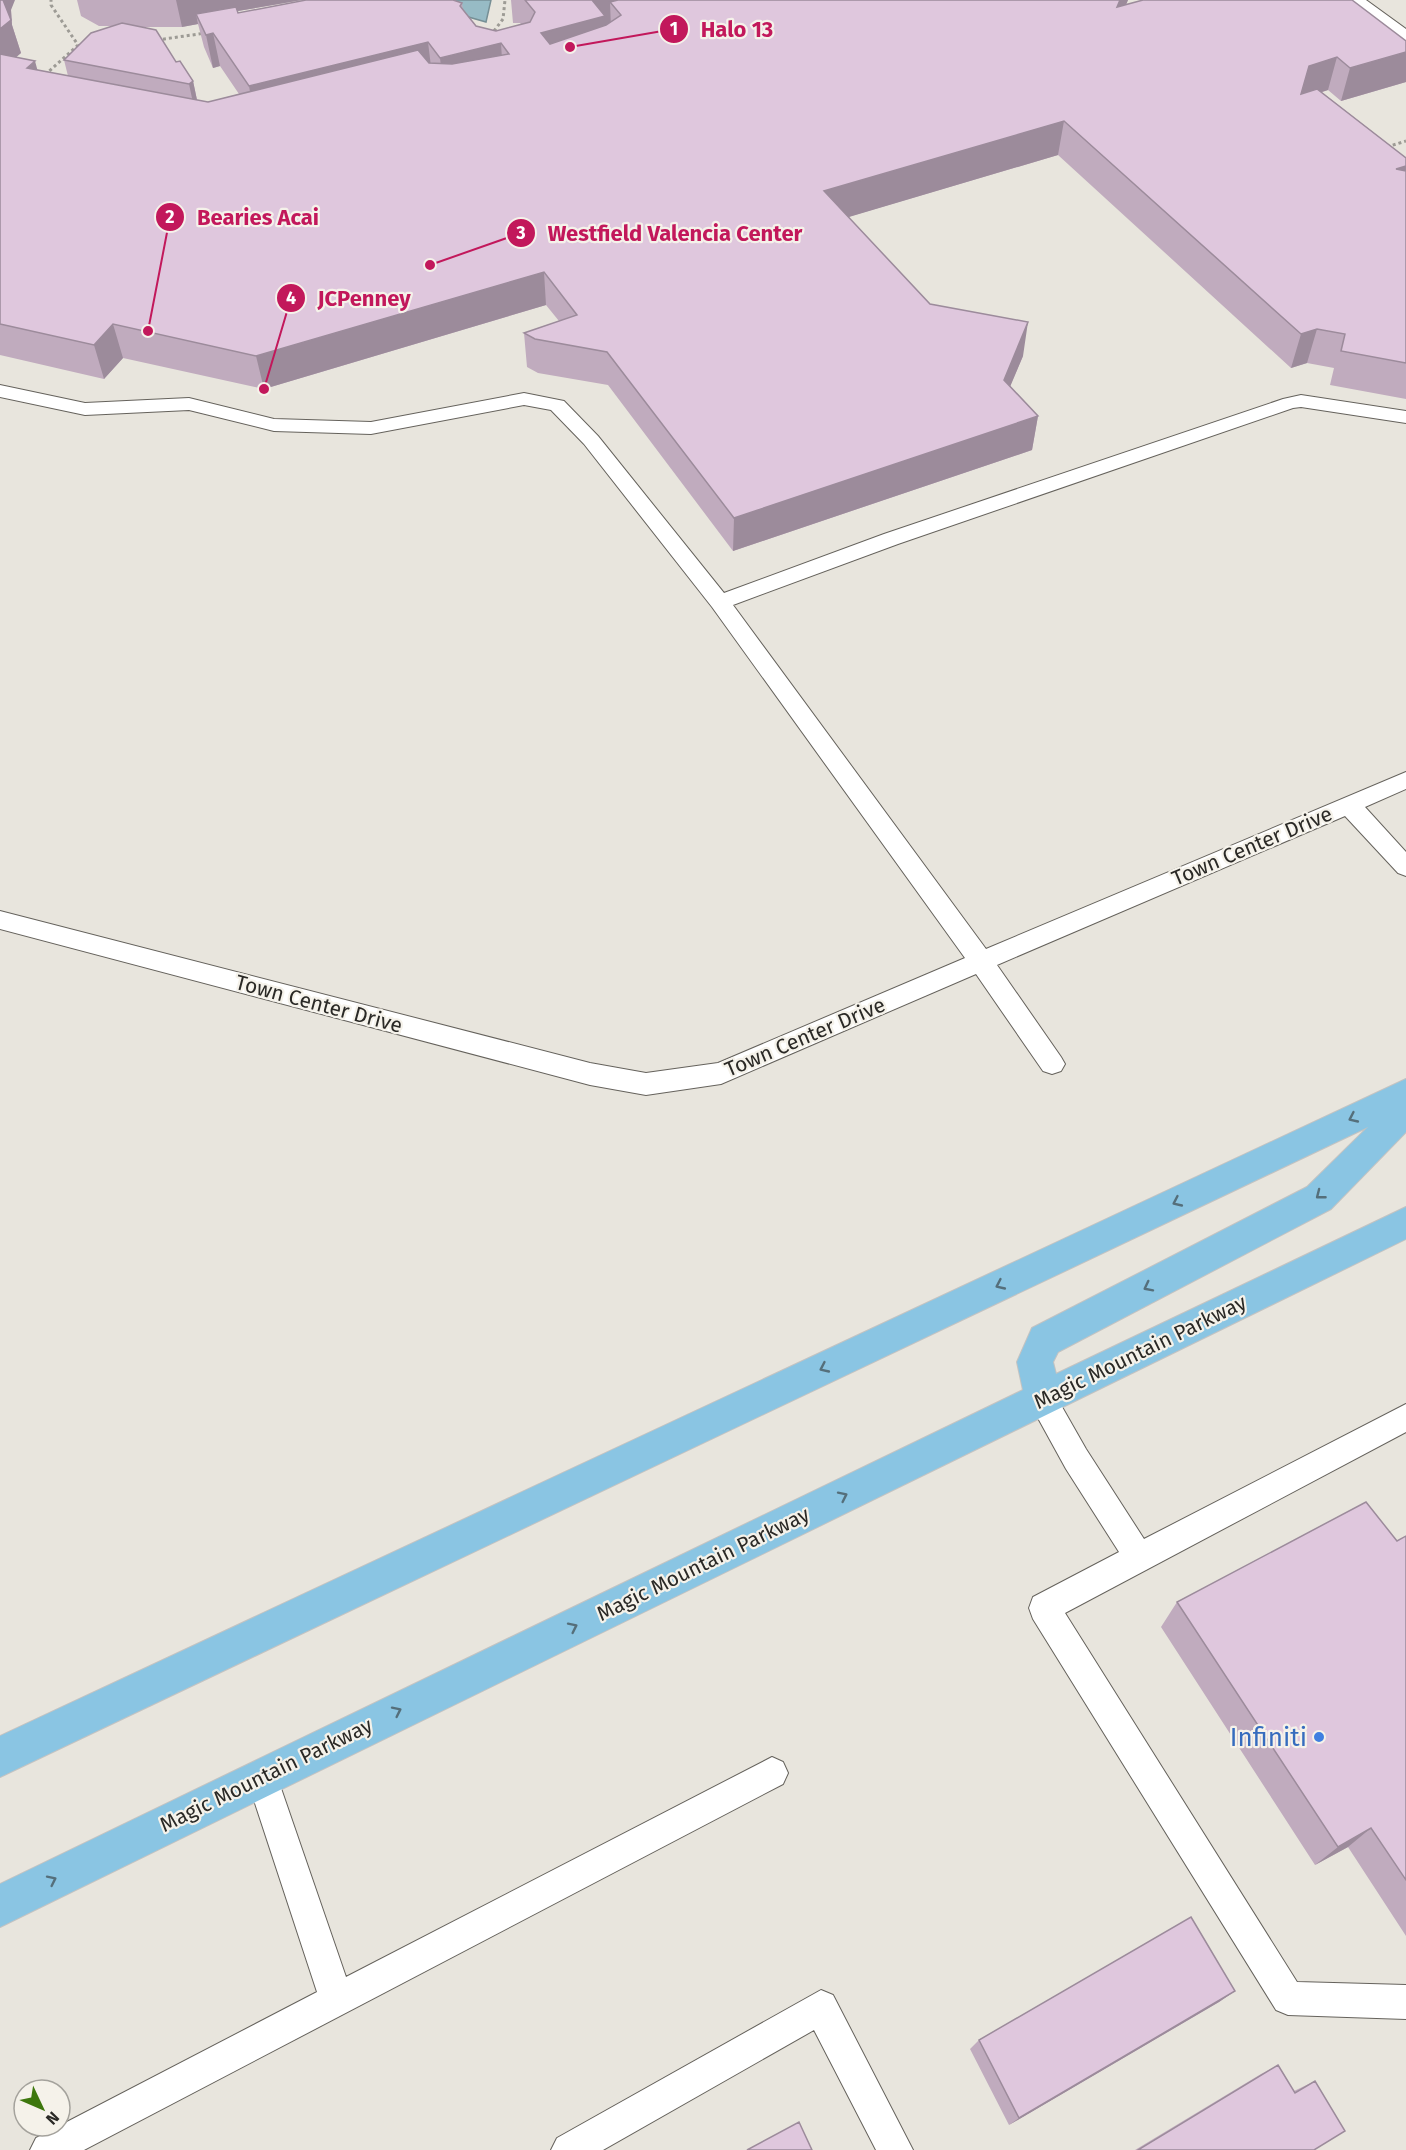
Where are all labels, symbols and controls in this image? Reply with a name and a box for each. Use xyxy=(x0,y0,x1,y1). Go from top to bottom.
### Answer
callout: Halo 13 xyxy=(659,9,785,49)
text: Halo 13 xyxy=(701,16,773,43)
text: 1 xyxy=(670,18,678,40)
callout: Bearies Acai xyxy=(155,197,331,237)
text: Bearies Acai xyxy=(197,204,319,231)
text: 2 xyxy=(165,206,175,228)
callout: Westfield Valencia Center xyxy=(506,213,815,253)
text: Westfield Valencia Center xyxy=(548,220,803,247)
text: 3 xyxy=(515,222,526,244)
callout: JCPenney xyxy=(276,278,423,318)
text: JCPenney xyxy=(316,285,411,312)
text: 4 xyxy=(286,287,296,309)
street label: Town Center Drive xyxy=(1168,801,1336,891)
street label: Town Center Drive xyxy=(233,969,405,1039)
street label: Town Center Drive xyxy=(721,992,889,1082)
one-way arrow xyxy=(1349,1111,1360,1123)
one-way arrow xyxy=(1316,1188,1327,1199)
one-way arrow xyxy=(1172,1194,1183,1206)
one-way arrow xyxy=(996,1277,1007,1289)
one-way arrow xyxy=(1143,1279,1154,1291)
street label: Magic Mountain Parkway xyxy=(1029,1289,1251,1415)
one-way arrow xyxy=(819,1360,830,1372)
one-way arrow xyxy=(837,1492,848,1504)
street label: Magic Mountain Parkway xyxy=(592,1501,814,1627)
one-way arrow xyxy=(567,1622,578,1634)
one-way arrow xyxy=(391,1707,402,1719)
street label: Magic Mountain Parkway xyxy=(155,1712,377,1838)
place label: Infiniti xyxy=(1230,1722,1307,1753)
marker: Infiniti xyxy=(1312,1730,1326,1744)
one-way arrow xyxy=(46,1875,57,1887)
north arrow xyxy=(12,2078,72,2138)
text: N xyxy=(42,2108,63,2128)

